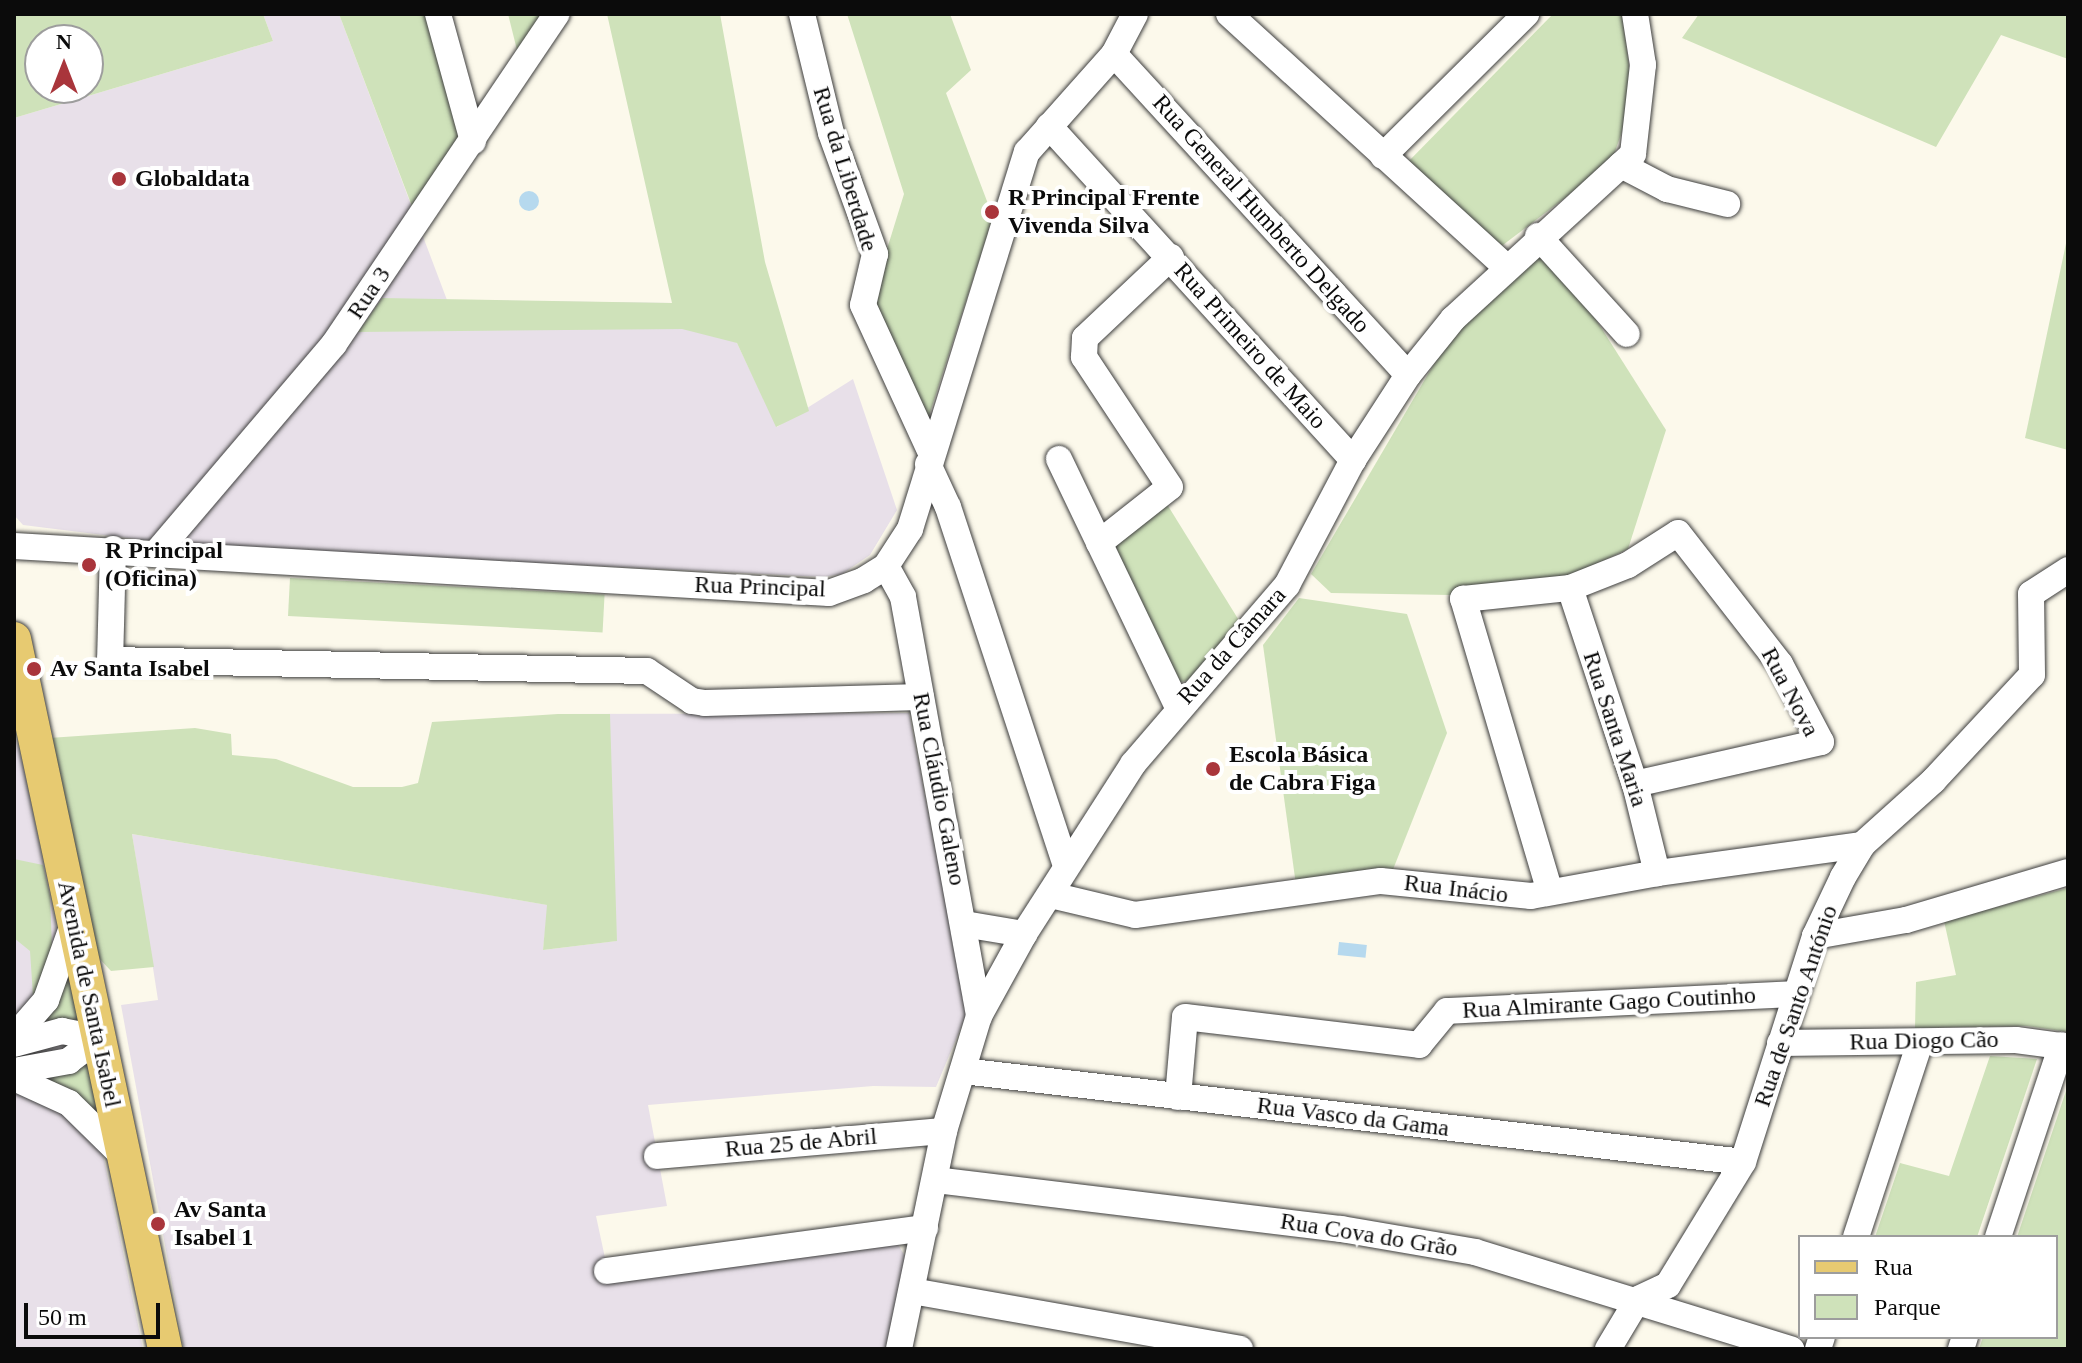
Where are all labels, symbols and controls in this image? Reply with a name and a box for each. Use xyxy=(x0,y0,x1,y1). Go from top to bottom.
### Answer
north arrow xyxy=(24,24,104,104)
text: N xyxy=(56,29,72,54)
street label: Rua da Liberdade xyxy=(806,83,884,255)
street label: Rua General Humberto Delgado xyxy=(1146,89,1376,339)
place label: Globaldata xyxy=(135,165,250,193)
marker: Globaldata xyxy=(110,170,128,188)
place label: R Principal Frente Vivenda Silva xyxy=(1008,184,1200,240)
marker: R Principal Frente Vivenda Silva xyxy=(983,203,1001,221)
street label: Rua Primeiro de Maio xyxy=(1168,257,1332,435)
street label: Rua 3 xyxy=(341,261,397,325)
place label: R Principal (Oficina) xyxy=(105,537,223,593)
marker: R Principal (Oficina) xyxy=(80,556,98,574)
street label: Rua Principal xyxy=(694,570,826,604)
street label: Rua da Câmara xyxy=(1172,581,1292,711)
street label: Rua Nova xyxy=(1755,643,1825,741)
street label: Rua Santa Maria xyxy=(1576,648,1654,810)
place label: Av Santa Isabel xyxy=(50,655,210,683)
marker: Av Santa Isabel xyxy=(25,660,43,678)
street label: Rua Cláudio Galeno xyxy=(906,690,972,888)
place label: Escola Básica de Cabra Figa xyxy=(1229,741,1376,797)
marker: Escola Básica de Cabra Figa xyxy=(1204,760,1222,778)
street label: Rua Inácio xyxy=(1402,868,1510,910)
street label: Avenida de Santa Isabel xyxy=(51,878,127,1110)
street label: Rua de Santo António xyxy=(1748,901,1844,1111)
street label: Rua Almirante Gago Coutinho xyxy=(1461,981,1757,1025)
street label: Rua Diogo Cão xyxy=(1849,1025,1999,1057)
street label: Rua Vasco da Gama xyxy=(1255,1091,1451,1143)
street label: Rua 25 de Abril xyxy=(723,1122,879,1164)
place label: Av Santa Isabel 1 xyxy=(174,1196,266,1252)
street label: Rua Cova do Grão xyxy=(1278,1207,1460,1263)
marker: Av Santa Isabel 1 xyxy=(149,1215,167,1233)
legend xyxy=(1798,1235,2058,1339)
text: Rua xyxy=(1874,1254,1913,1280)
scale bar xyxy=(28,1287,164,1337)
text: Parque xyxy=(1874,1294,1941,1320)
text: 50 m xyxy=(38,1304,87,1330)

